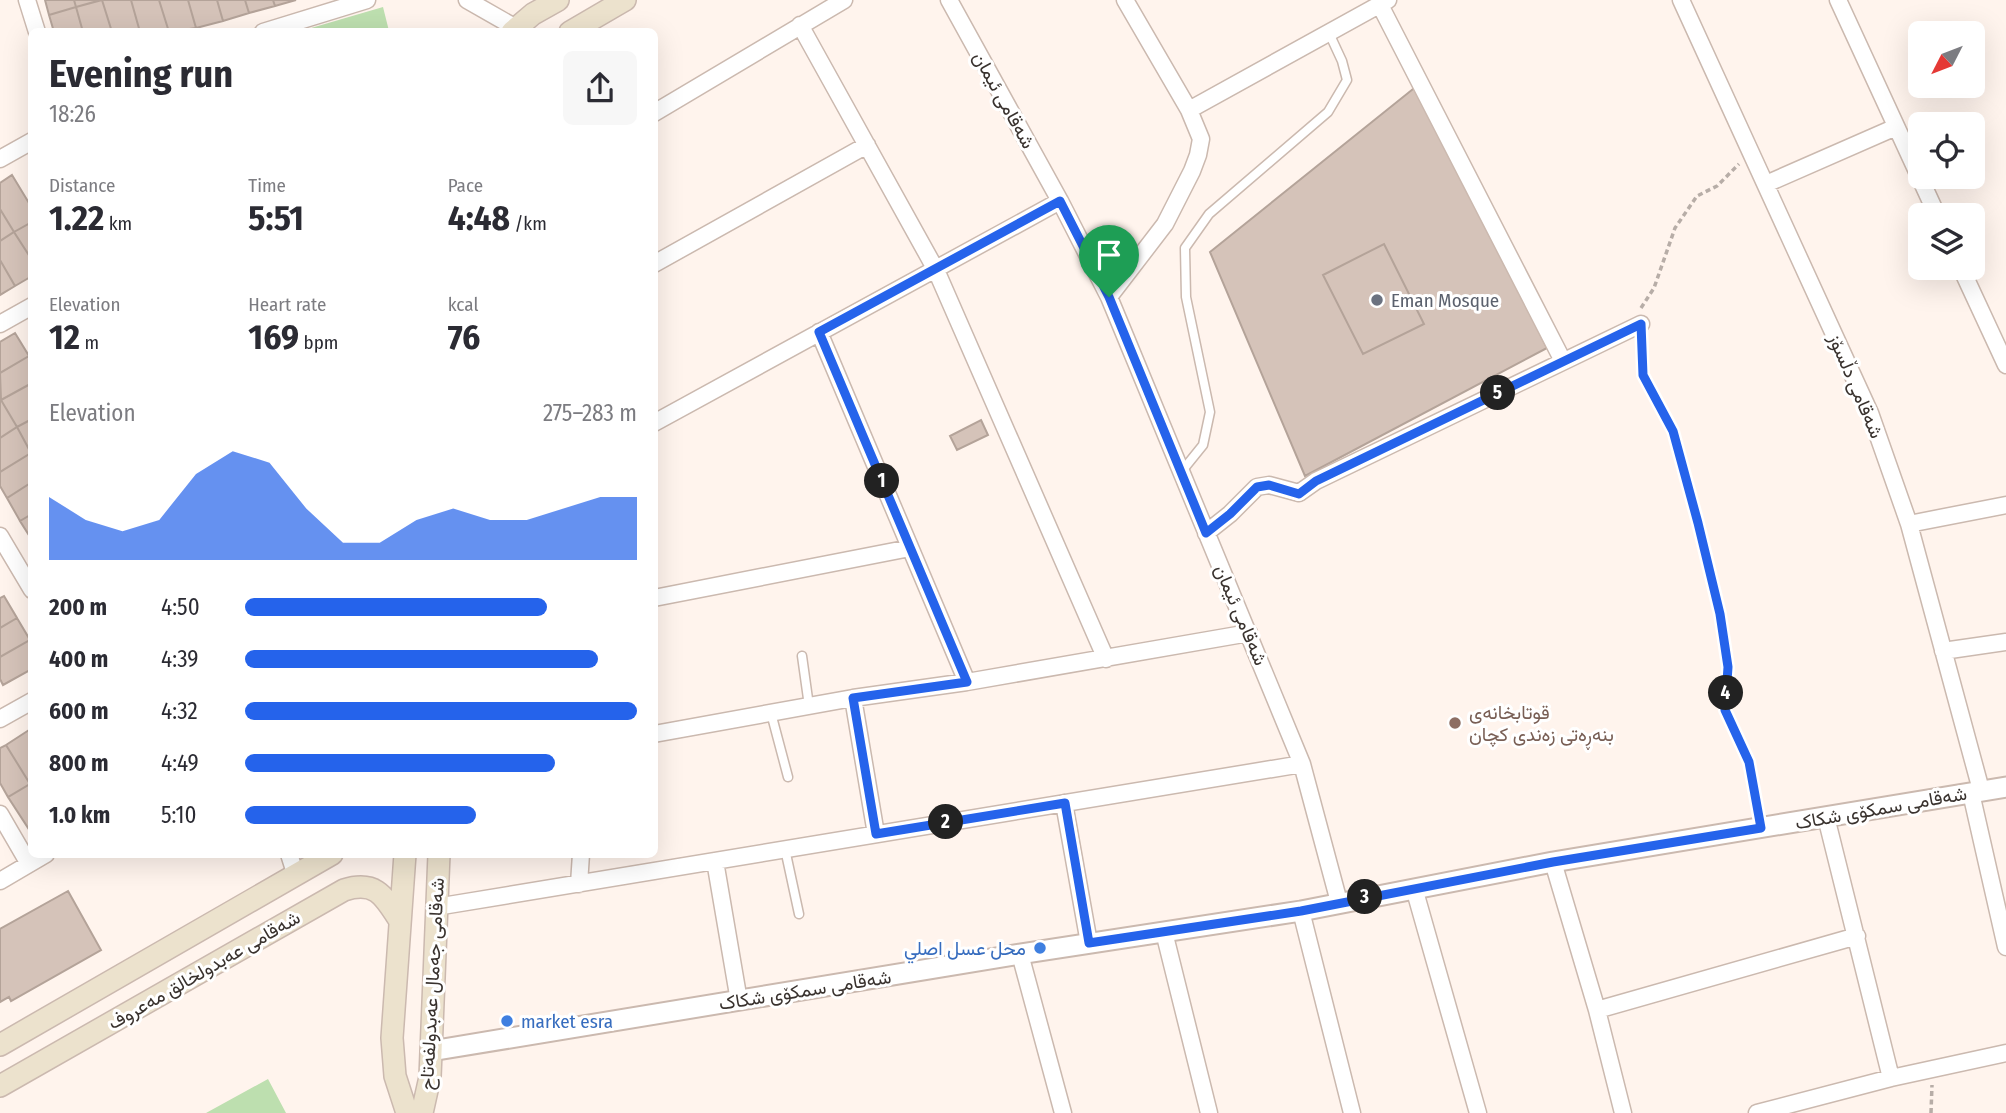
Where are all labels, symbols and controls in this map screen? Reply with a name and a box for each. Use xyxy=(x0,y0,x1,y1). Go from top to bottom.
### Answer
north arrow xyxy=(1908,21,1984,98)
map controls xyxy=(1908,21,1985,280)
street label: شەقامی ئیمان xyxy=(968,48,1040,152)
text: Evening run xyxy=(49,51,233,97)
button: share xyxy=(563,51,637,125)
text: 18:26 xyxy=(49,100,96,128)
button: locate xyxy=(1908,112,1985,189)
text: Distance xyxy=(49,174,116,197)
text: Time xyxy=(248,174,286,197)
text: Pace xyxy=(448,174,483,197)
text: 1.22 xyxy=(49,197,104,239)
text: 5:51 xyxy=(248,197,304,239)
text: 4:48 xyxy=(448,197,510,239)
button: layers xyxy=(1908,203,1985,280)
text: km xyxy=(104,212,132,235)
text: /km xyxy=(510,212,547,235)
pin xyxy=(1079,225,1139,297)
icon: arrive xyxy=(1090,236,1128,274)
place label: Eman Mosque xyxy=(1391,289,1499,312)
marker: Eman Mosque xyxy=(1369,292,1385,308)
text: Elevation xyxy=(49,293,121,316)
text: Heart rate xyxy=(248,293,326,316)
text: kcal xyxy=(448,293,478,316)
text: 12 xyxy=(49,316,80,358)
text: 169 xyxy=(248,316,299,358)
text: 76 xyxy=(448,316,480,358)
street label: شەقامی دڵسۆز xyxy=(1823,329,1888,442)
text: m xyxy=(80,331,99,354)
text: bpm xyxy=(299,331,338,354)
pin: 5 xyxy=(1480,376,1516,410)
text: 5 xyxy=(1493,381,1502,404)
text: Elevation xyxy=(49,399,136,427)
text: 275–283 m xyxy=(543,399,637,427)
pin: 1 xyxy=(864,463,900,498)
text: 1 xyxy=(877,469,886,492)
street label: شەقامی ئیمان xyxy=(1209,561,1273,669)
text: 200 m xyxy=(49,593,107,621)
text: 4:50 xyxy=(161,593,200,621)
text: 400 m xyxy=(49,645,108,673)
text: 4:39 xyxy=(161,645,199,673)
pin: 4 xyxy=(1708,676,1744,710)
text: 4 xyxy=(1721,681,1730,704)
text: 600 m xyxy=(49,697,108,725)
text: 4:32 xyxy=(161,697,198,725)
place label: قوتابخانەی بنەڕەتی زەندی کچان xyxy=(1469,701,1614,750)
marker: قوتابخانەی بنەڕەتی زەندی کچان xyxy=(1447,715,1463,731)
text: 800 m xyxy=(49,749,109,777)
text: 4:49 xyxy=(161,749,199,777)
street label: شەقامی سمکۆی شکاک xyxy=(1793,782,1969,834)
text: 1.0 km xyxy=(49,801,110,829)
text: 5:10 xyxy=(161,801,196,829)
pin: 2 xyxy=(928,804,964,840)
text: 2 xyxy=(941,810,950,833)
street label: شەقامی جەمال عەبدولفەتاح xyxy=(415,877,450,1091)
pin: 3 xyxy=(1348,880,1382,914)
text: 3 xyxy=(1360,885,1369,908)
street label: شەقامی عەبدولخالق مەعروف xyxy=(104,906,304,1034)
place label: محل عسل اصلي xyxy=(904,937,1026,964)
marker: محل عسل اصلي xyxy=(1032,940,1048,956)
street label: شەقامی سمکۆی شکاک xyxy=(717,965,893,1015)
place label: market esra xyxy=(521,1010,613,1033)
marker: market esra xyxy=(499,1013,515,1029)

